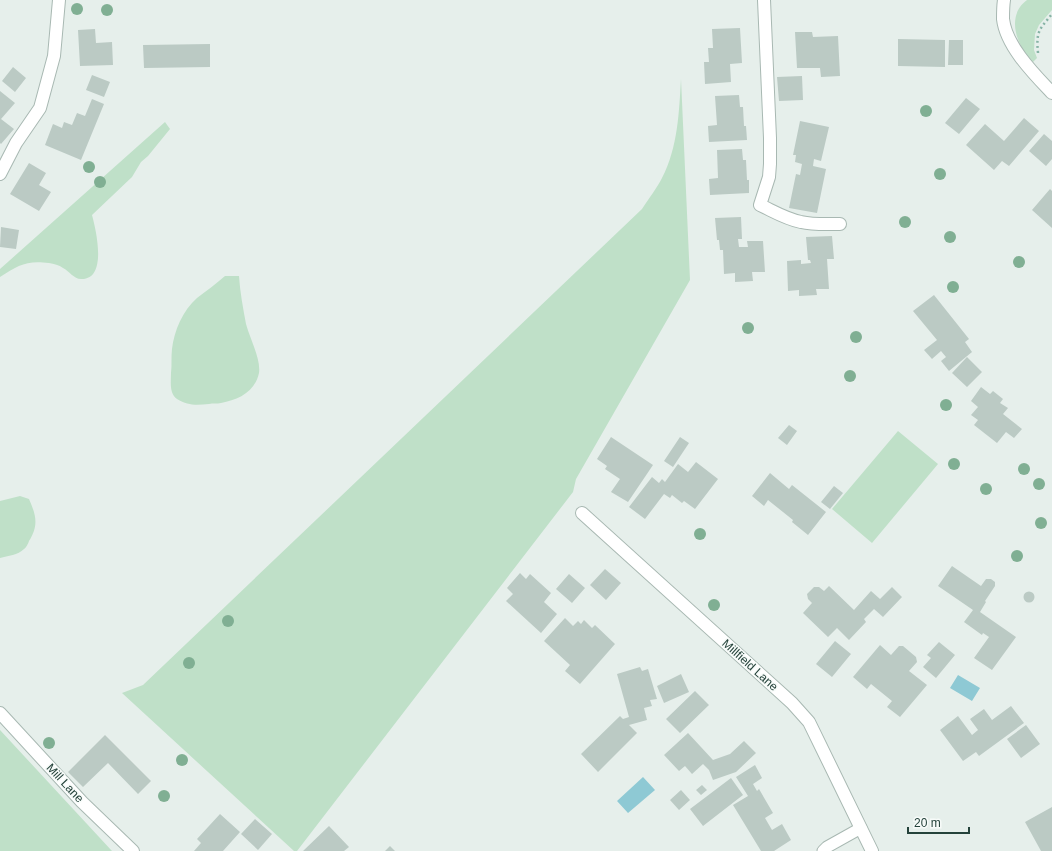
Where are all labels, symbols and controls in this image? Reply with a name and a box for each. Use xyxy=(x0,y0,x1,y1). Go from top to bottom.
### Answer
street label: Millfield Lane xyxy=(719,636,781,694)
street label: Mill Lane xyxy=(44,761,87,806)
scale bar xyxy=(908,809,969,835)
text: 20 m xyxy=(914,816,941,830)

